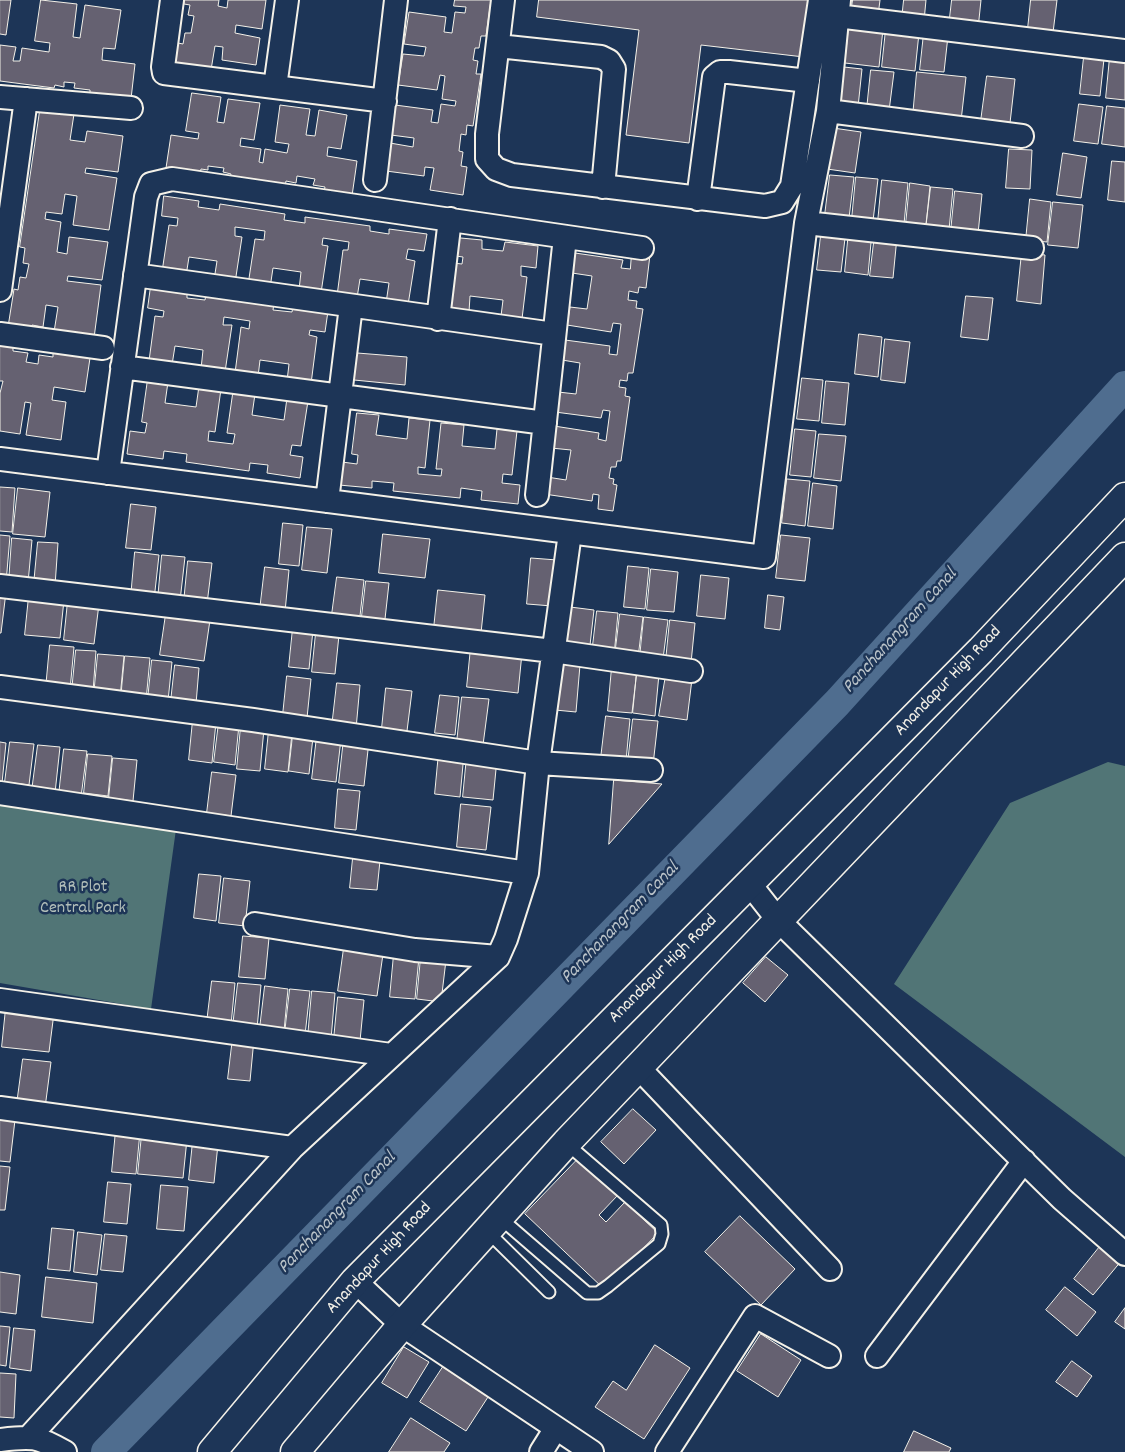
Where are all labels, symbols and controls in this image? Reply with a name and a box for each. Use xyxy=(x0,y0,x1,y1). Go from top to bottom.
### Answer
water label: Panchanangram Canal xyxy=(839,565,963,699)
street label: Anandapur High Road xyxy=(891,622,1007,742)
water label: Panchanangram Canal xyxy=(557,858,685,990)
park label: RR Plot Central Park xyxy=(40,878,126,921)
street label: Anandapur High Road xyxy=(605,911,723,1029)
water label: Panchanangram Canal xyxy=(274,1148,402,1280)
street label: Anandapur High Road xyxy=(323,1199,437,1319)

